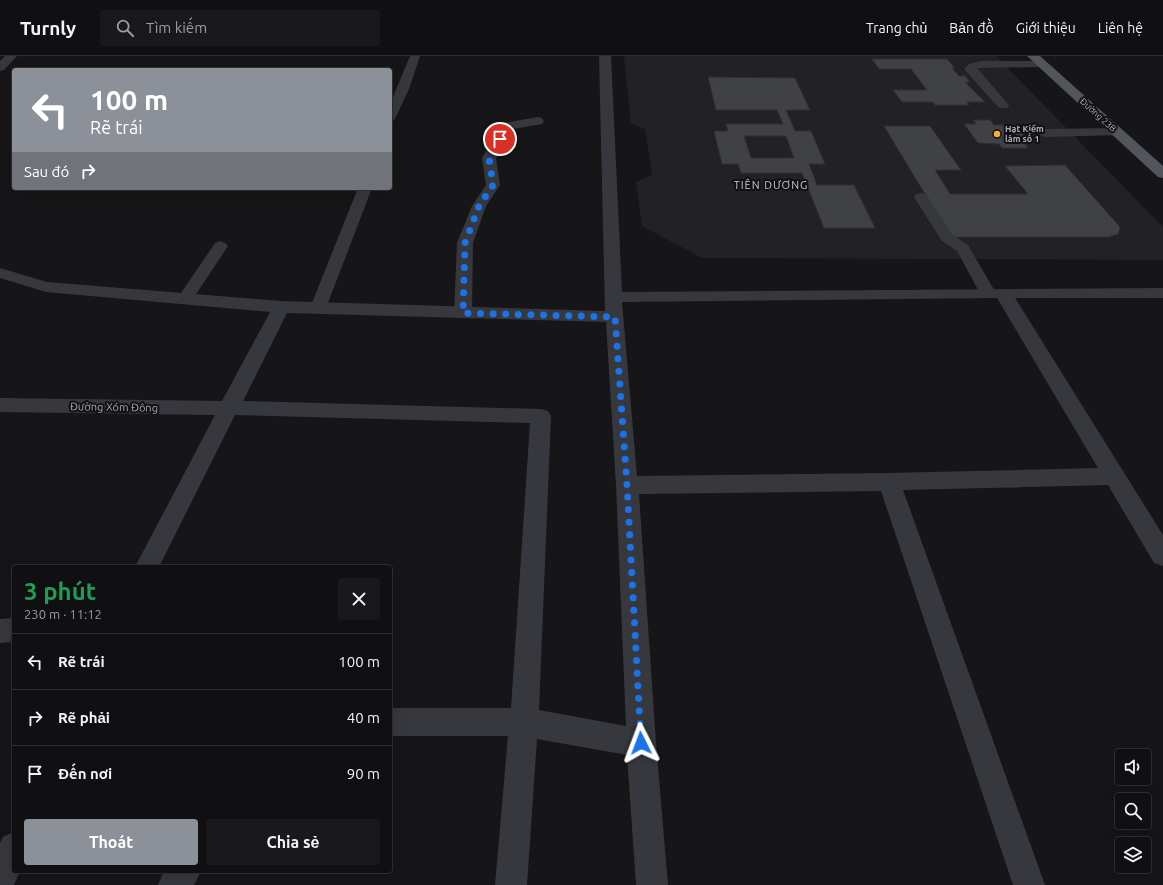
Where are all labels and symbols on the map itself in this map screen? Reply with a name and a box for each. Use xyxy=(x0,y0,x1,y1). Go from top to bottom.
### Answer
street label: Đường 23B xyxy=(1078,96,1118,134)
pin xyxy=(483,122,517,156)
place label: Hạt Kiểm lâm số 1 xyxy=(1005,124,1044,144)
marker: Hạt Kiểm lâm số 1 xyxy=(992,129,1002,139)
district label: TIÊN DƯƠNG xyxy=(734,178,808,191)
street label: Đường Xóm Đông xyxy=(70,400,158,414)
position arrow xyxy=(620,722,662,764)

